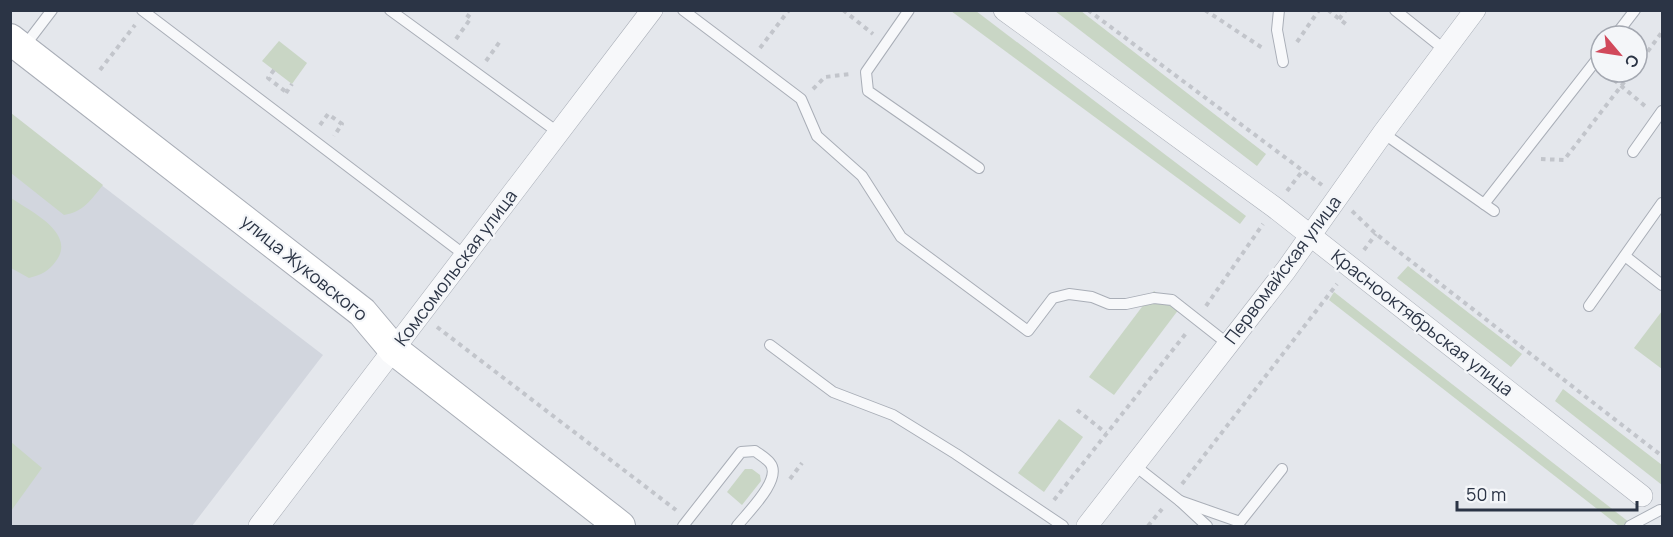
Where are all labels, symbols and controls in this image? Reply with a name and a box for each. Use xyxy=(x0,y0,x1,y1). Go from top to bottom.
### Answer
north arrow xyxy=(1589,24,1649,84)
text: С xyxy=(1620,51,1645,72)
street label: Комсомольская улица xyxy=(389,184,522,350)
street label: Первомайская улица xyxy=(1218,190,1346,348)
street label: улица Жуковского xyxy=(236,209,373,326)
street label: Краснооктябрьская улица xyxy=(1327,244,1519,401)
scale bar xyxy=(1457,474,1637,512)
text: 50 m xyxy=(1466,482,1506,506)

